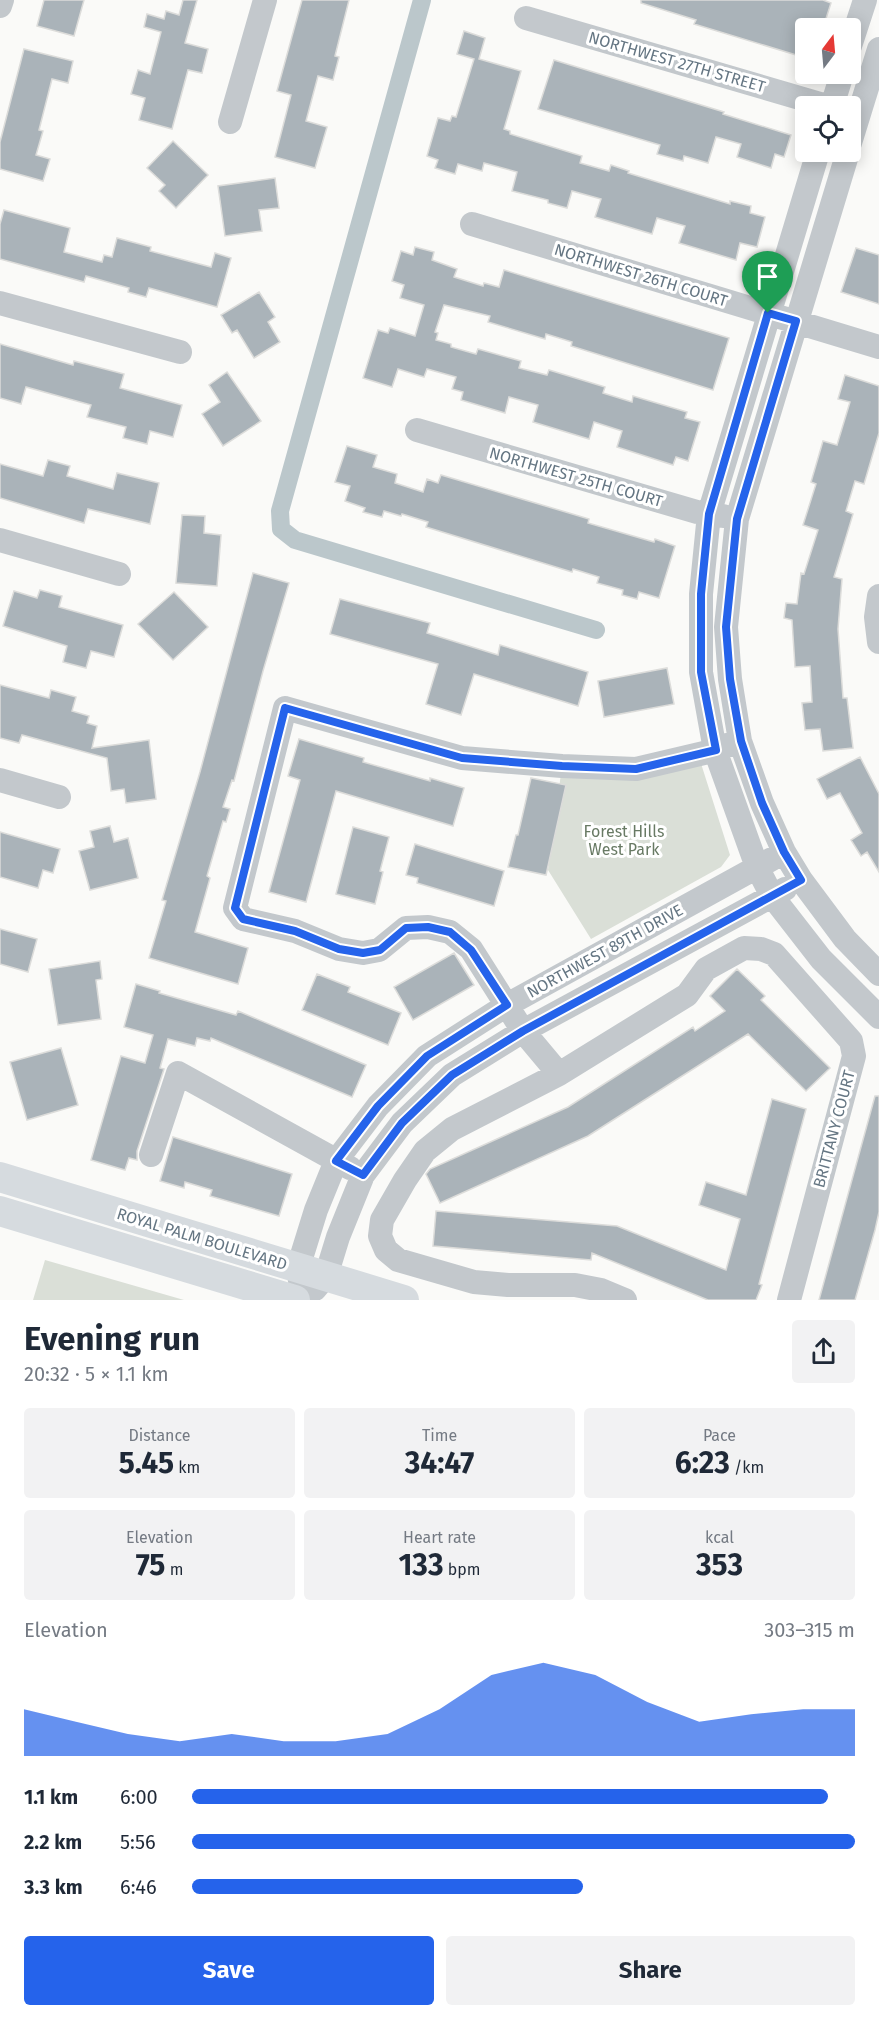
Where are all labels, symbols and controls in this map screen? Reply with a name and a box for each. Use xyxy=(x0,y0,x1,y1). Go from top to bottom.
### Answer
north arrow xyxy=(795,18,861,84)
map controls xyxy=(795,18,861,162)
street label: NORTHWEST 27TH STREET xyxy=(586,28,768,97)
button: locate xyxy=(795,96,861,162)
street label: NORTHWEST 26TH COURT xyxy=(552,240,731,311)
pin xyxy=(742,251,793,313)
icon: arrive xyxy=(751,260,784,293)
street label: NORTHWEST 25TH COURT xyxy=(487,443,666,511)
park label: Forest Hills West Park xyxy=(584,822,664,859)
street label: NORTHWEST 89TH DRIVE xyxy=(524,900,686,1002)
street label: BRITTANY COURT xyxy=(809,1067,859,1190)
street label: ROYAL PALM BOULEVARD xyxy=(114,1204,290,1274)
text: Evening run xyxy=(24,1319,200,1359)
button: share xyxy=(792,1320,855,1383)
text: 20:32 · 5 × 1.1 km xyxy=(24,1362,169,1386)
text: Distance xyxy=(128,1426,191,1445)
text: Time xyxy=(422,1426,457,1445)
text: Pace xyxy=(703,1426,736,1445)
text: 5.45 xyxy=(119,1445,174,1481)
text: 34:47 xyxy=(405,1445,474,1481)
text: 6:23 xyxy=(675,1445,730,1481)
text: km xyxy=(174,1458,200,1477)
text: /km xyxy=(730,1458,764,1477)
text: Elevation xyxy=(126,1528,193,1547)
text: Heart rate xyxy=(403,1528,476,1547)
text: kcal xyxy=(705,1528,734,1547)
text: 75 xyxy=(136,1547,165,1583)
text: 133 xyxy=(398,1547,444,1583)
text: 353 xyxy=(696,1547,743,1583)
text: m xyxy=(165,1560,183,1579)
text: bpm xyxy=(444,1560,481,1579)
text: Elevation xyxy=(24,1618,108,1642)
text: 303–315 m xyxy=(764,1618,855,1642)
text: 1.1 km xyxy=(24,1785,78,1809)
text: 6:00 xyxy=(120,1785,158,1809)
text: 2.2 km xyxy=(24,1830,82,1854)
text: 5:56 xyxy=(120,1830,156,1854)
text: 3.3 km xyxy=(24,1875,83,1899)
text: 6:46 xyxy=(120,1875,157,1899)
button: Save xyxy=(24,1936,434,2005)
button: Share xyxy=(446,1936,855,2005)

